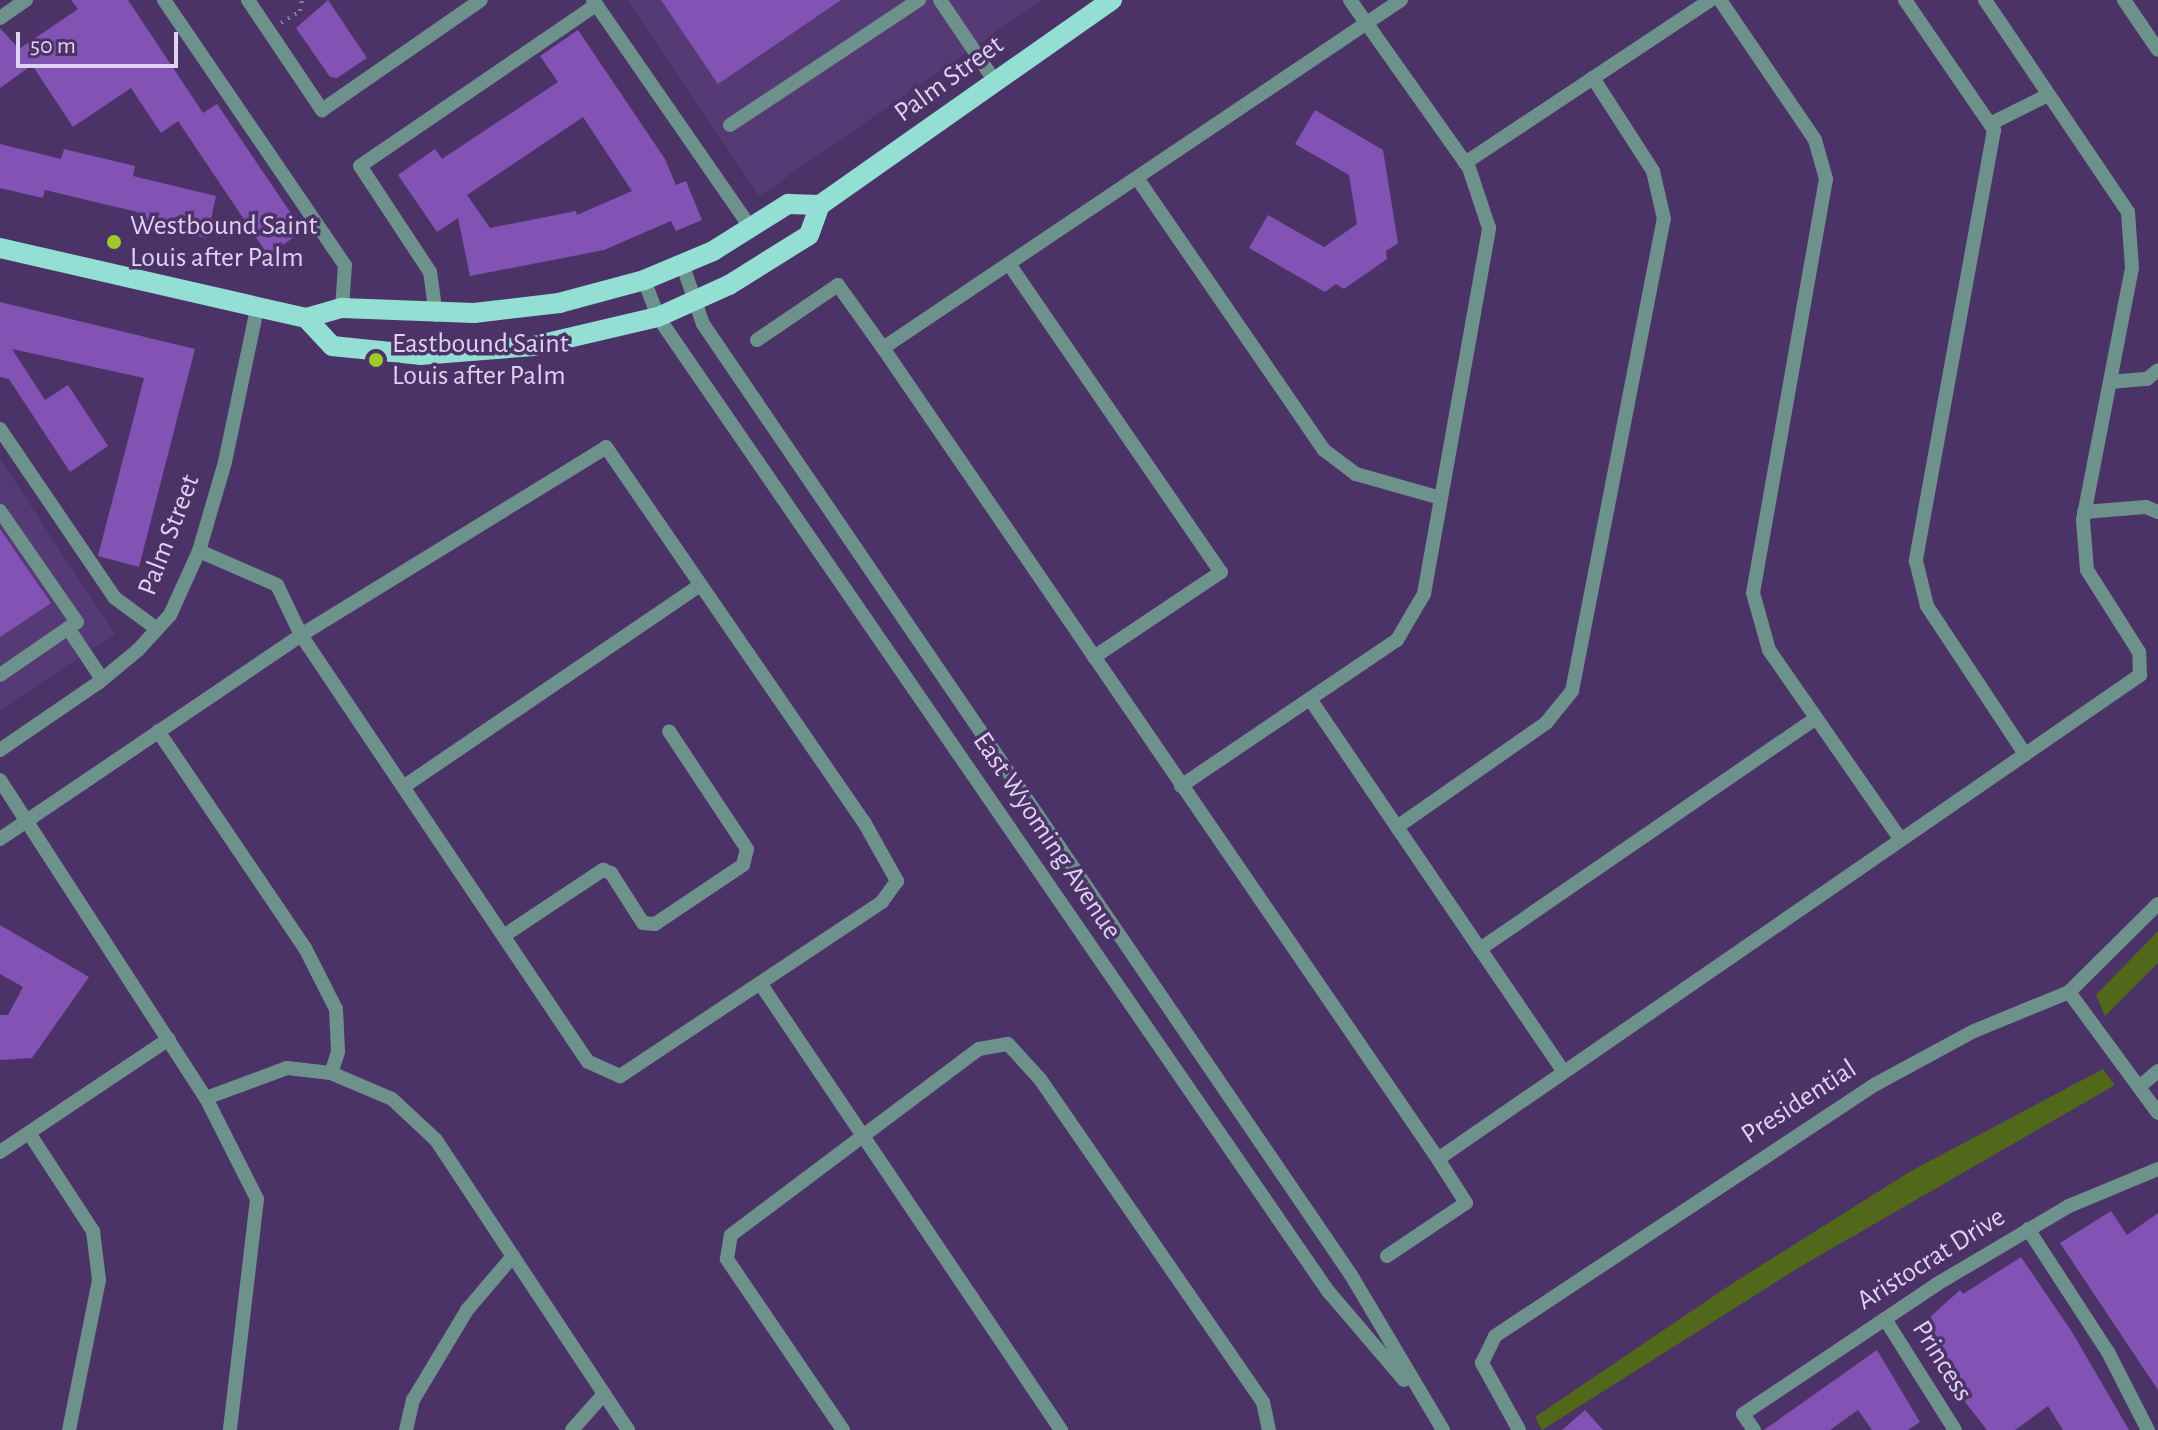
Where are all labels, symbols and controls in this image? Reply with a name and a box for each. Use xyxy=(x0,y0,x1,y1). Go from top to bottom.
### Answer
scale bar xyxy=(20,16,182,66)
street label: Palm Street xyxy=(888,28,1010,130)
text: 50 m xyxy=(30,34,76,58)
place label: Westbound Saint Louis after Palm xyxy=(130,209,317,275)
marker: Westbound Saint Louis after Palm xyxy=(105,233,123,251)
place label: Eastbound Saint Louis after Palm xyxy=(392,327,569,393)
marker: Eastbound Saint Louis after Palm xyxy=(367,351,385,369)
street label: Palm Street xyxy=(131,470,207,600)
street label: East Wyoming Avenue xyxy=(965,726,1129,946)
street label: Presidential xyxy=(1735,1052,1863,1152)
street label: Aristocrat Drive xyxy=(1851,1200,2011,1318)
street label: Princess xyxy=(1904,1314,1980,1408)

